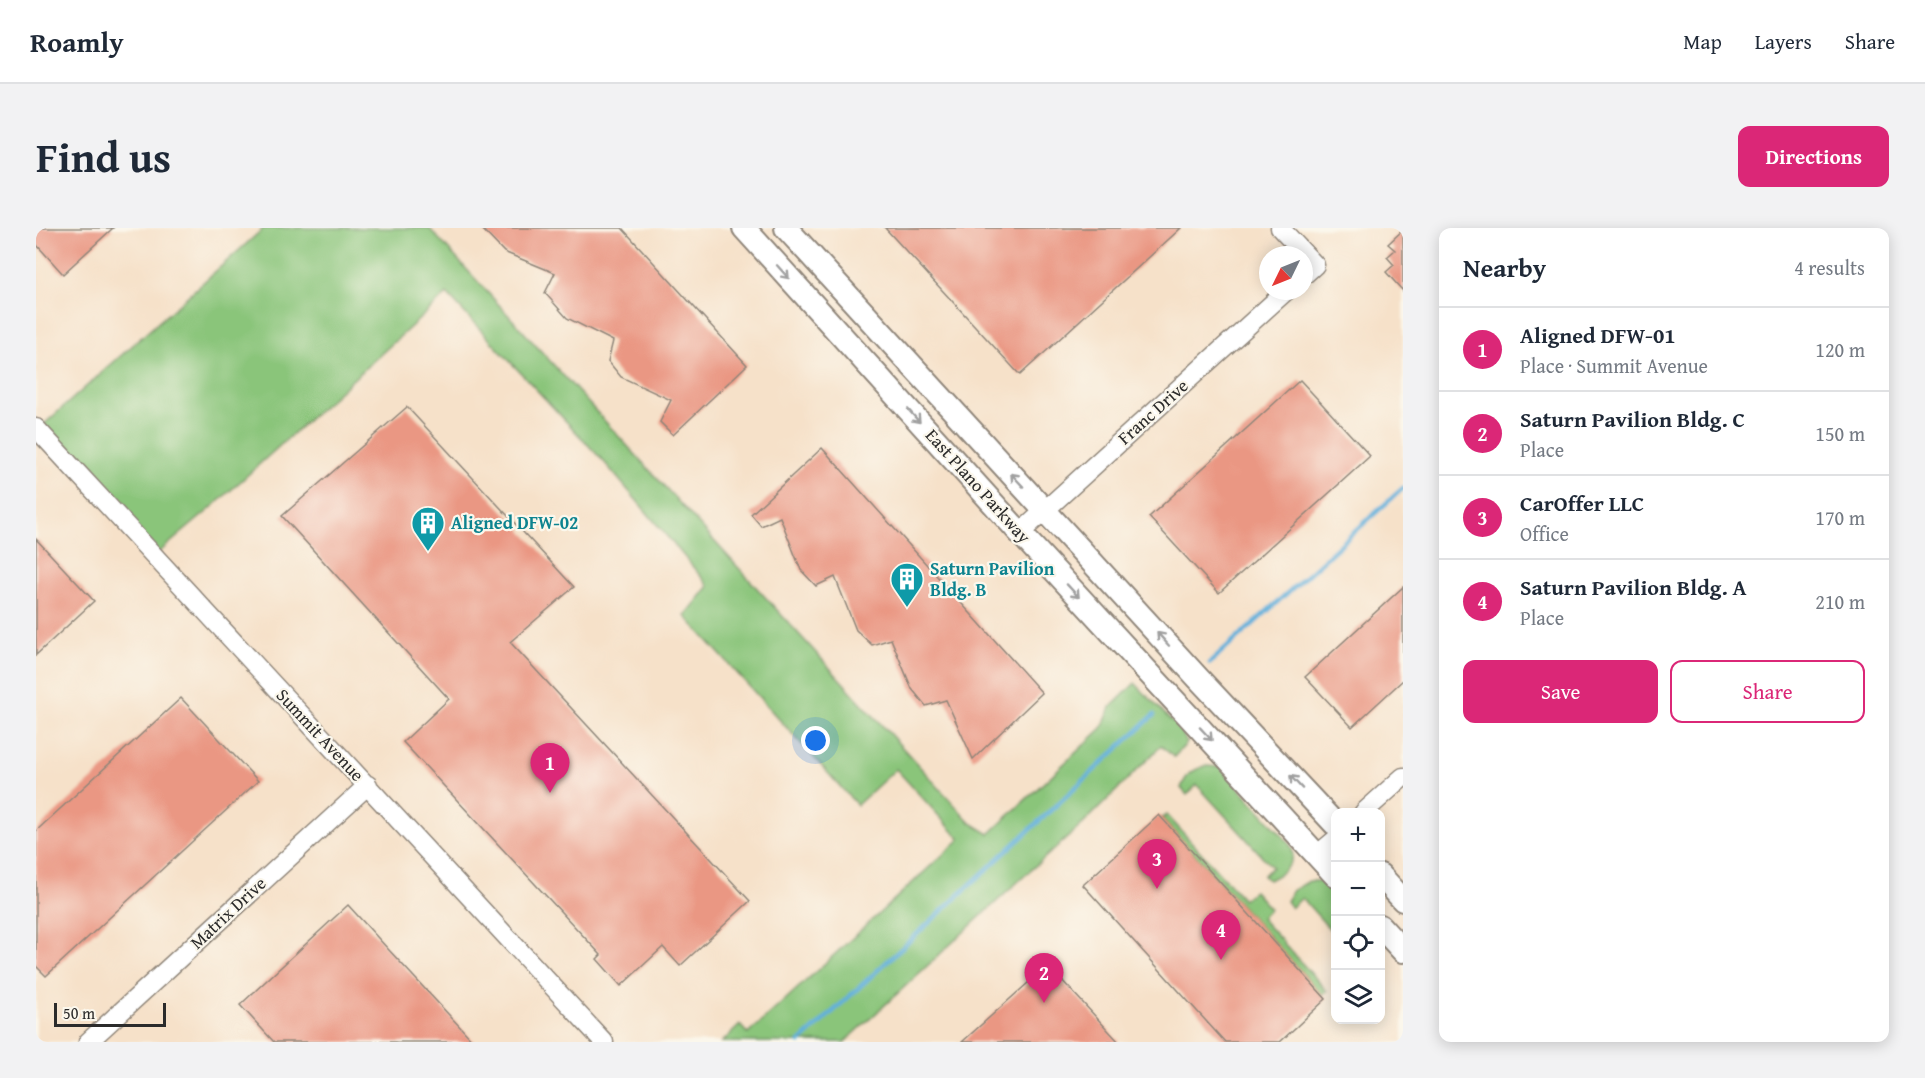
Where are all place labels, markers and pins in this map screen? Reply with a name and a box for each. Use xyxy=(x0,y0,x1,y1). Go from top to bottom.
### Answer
building icon: Aligned DFW-02 xyxy=(410,505,446,552)
place label: Aligned DFW-02 xyxy=(451,509,578,536)
place label: Saturn Pavilion Bldg. B xyxy=(930,555,1055,603)
building icon: Saturn Pavilion Bldg. B xyxy=(889,561,925,608)
pin: 1 xyxy=(530,744,570,793)
pin: 3 xyxy=(1138,840,1176,889)
pin: 4 xyxy=(1202,910,1240,960)
pin: 2 xyxy=(1024,954,1064,1003)

